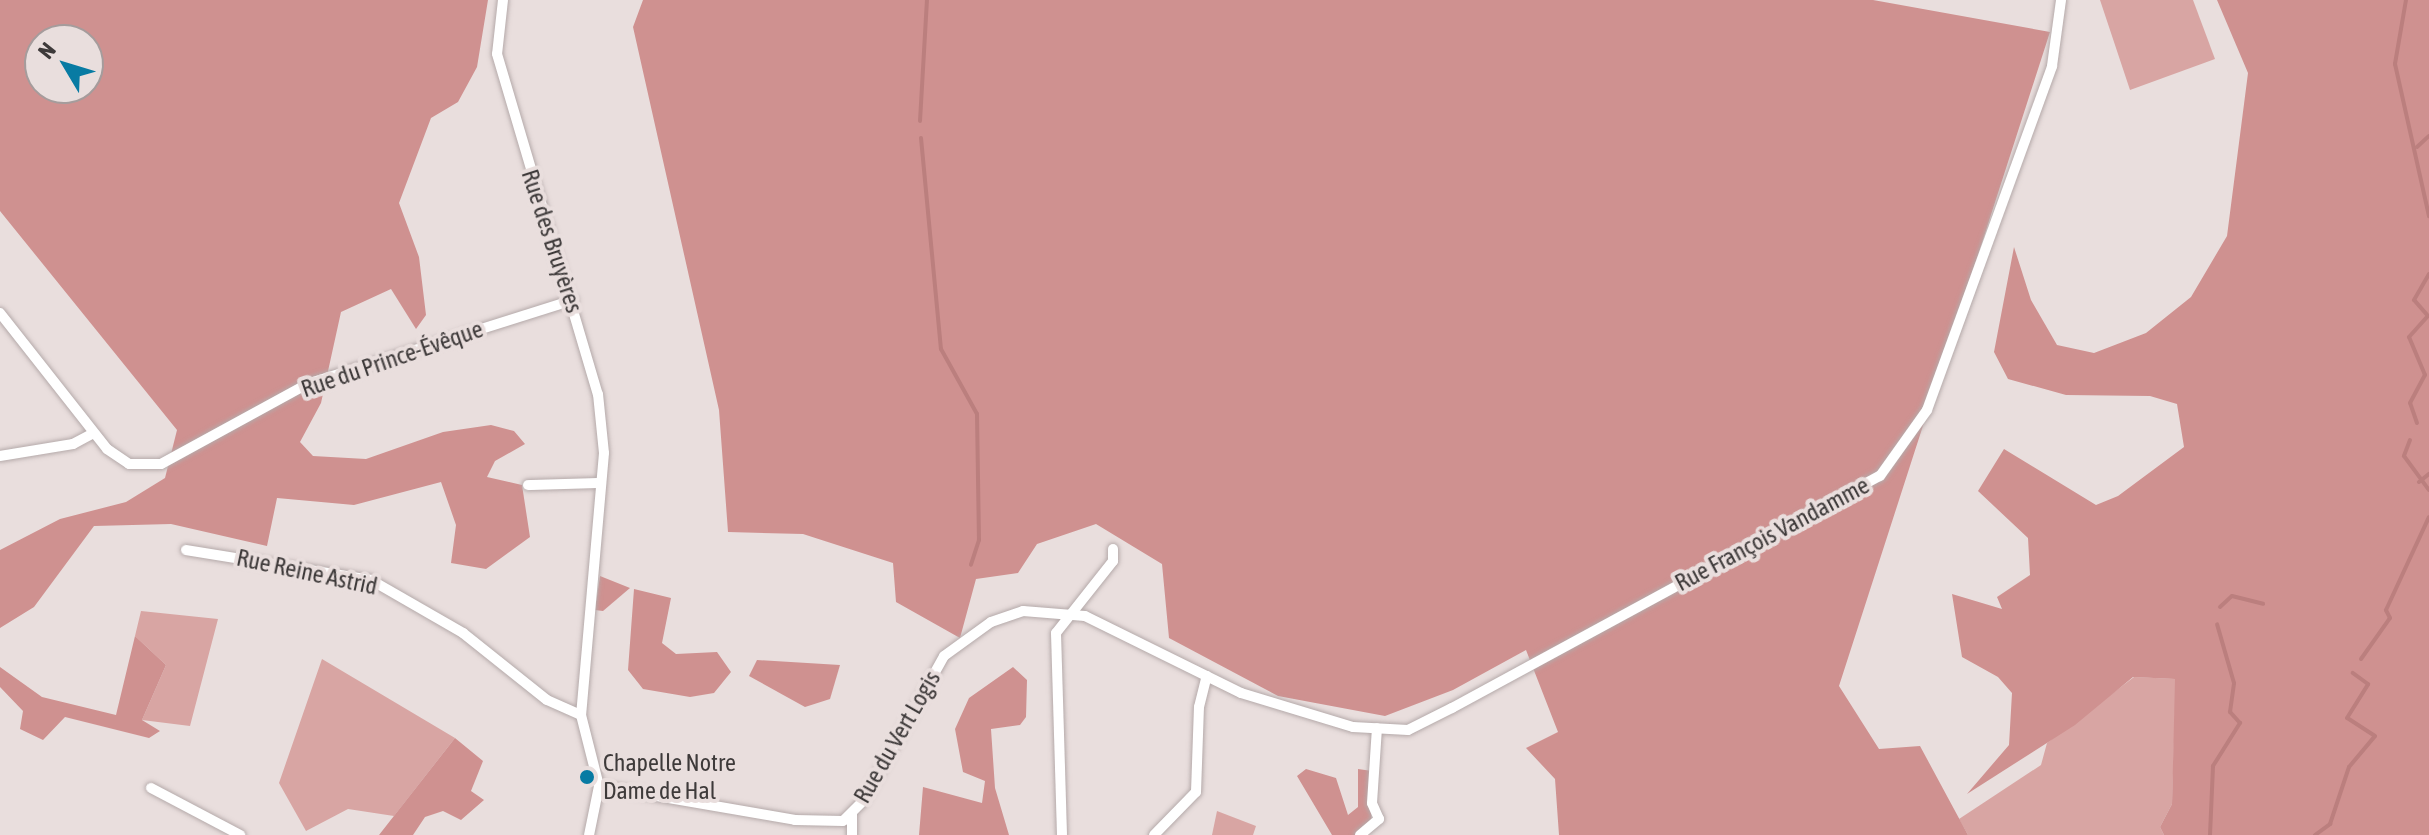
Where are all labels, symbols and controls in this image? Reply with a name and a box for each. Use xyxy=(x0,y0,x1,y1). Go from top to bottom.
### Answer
north arrow xyxy=(24,24,104,104)
text: N xyxy=(32,37,61,64)
street label: Rue des Bruyères xyxy=(515,166,589,316)
street label: Rue du Prince-Évêque xyxy=(297,314,487,404)
street label: Rue François Vandamme xyxy=(1670,471,1874,597)
street label: Rue Reine Astrid xyxy=(234,543,380,601)
street label: Rue du Vert Logis xyxy=(848,666,946,808)
place label: Chapelle Notre Dame de Hal xyxy=(603,749,736,805)
marker: Chapelle Notre Dame de Hal xyxy=(578,768,596,786)

